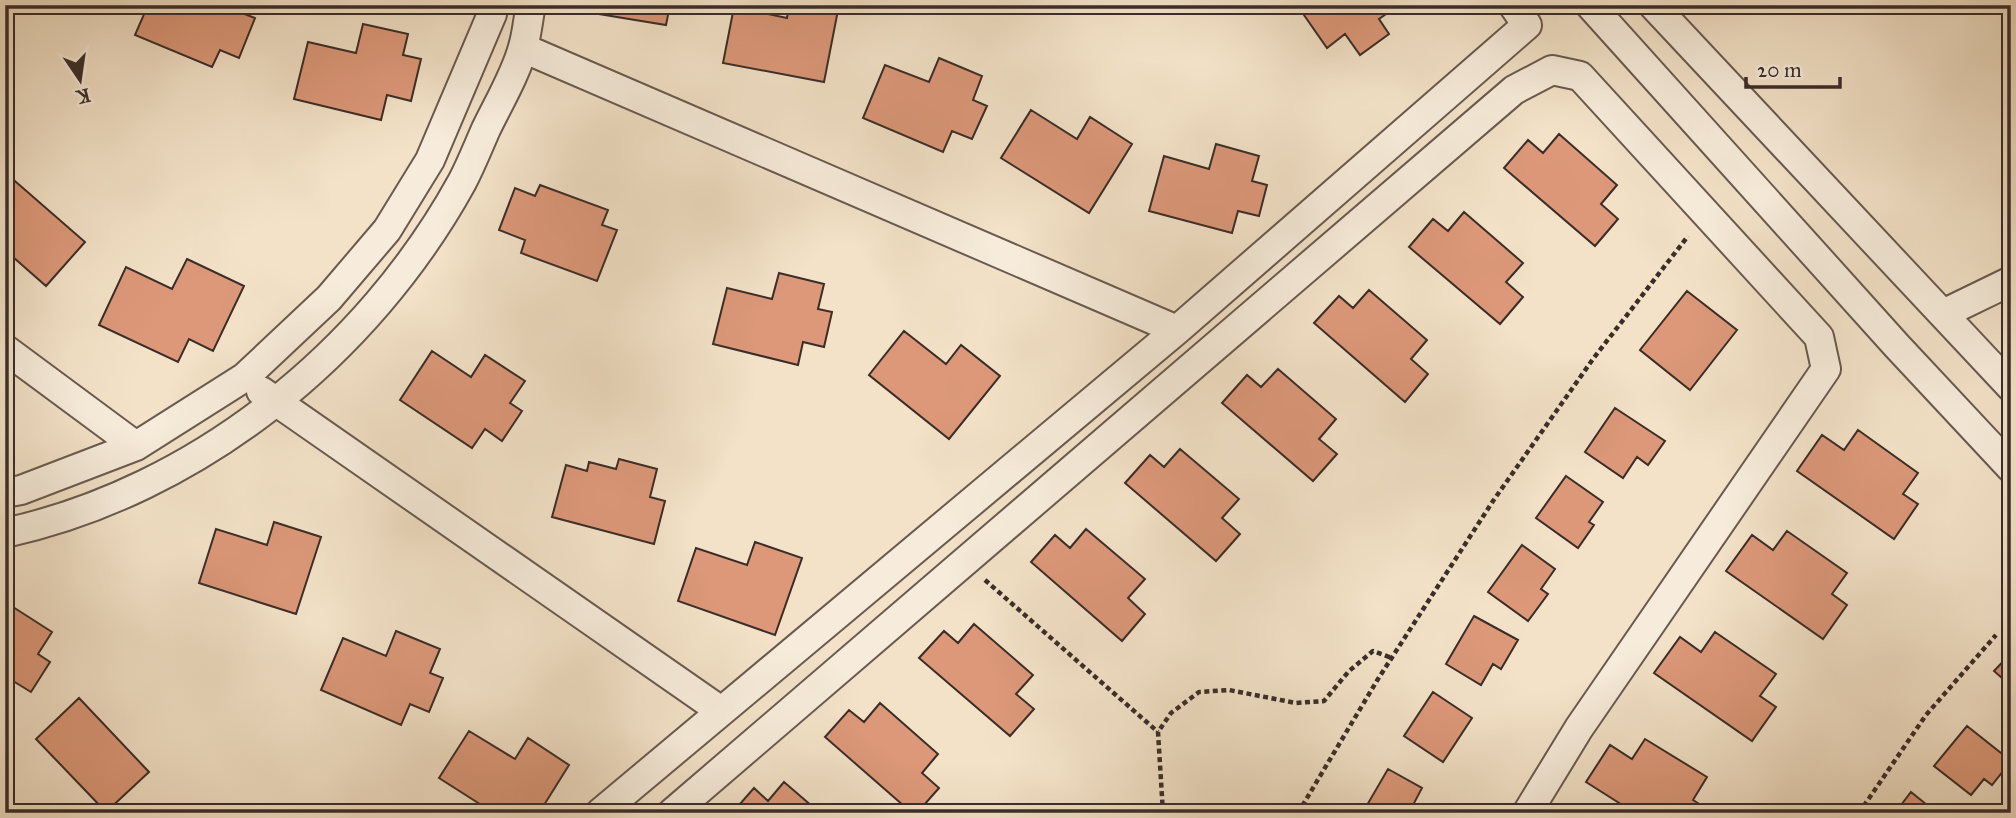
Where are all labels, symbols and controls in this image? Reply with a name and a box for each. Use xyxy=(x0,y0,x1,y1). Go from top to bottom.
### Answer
north arrow xyxy=(46,46,116,116)
scale bar xyxy=(1746,46,1841,90)
text: 20 m xyxy=(1757,57,1802,83)
text: K xyxy=(73,83,93,109)

